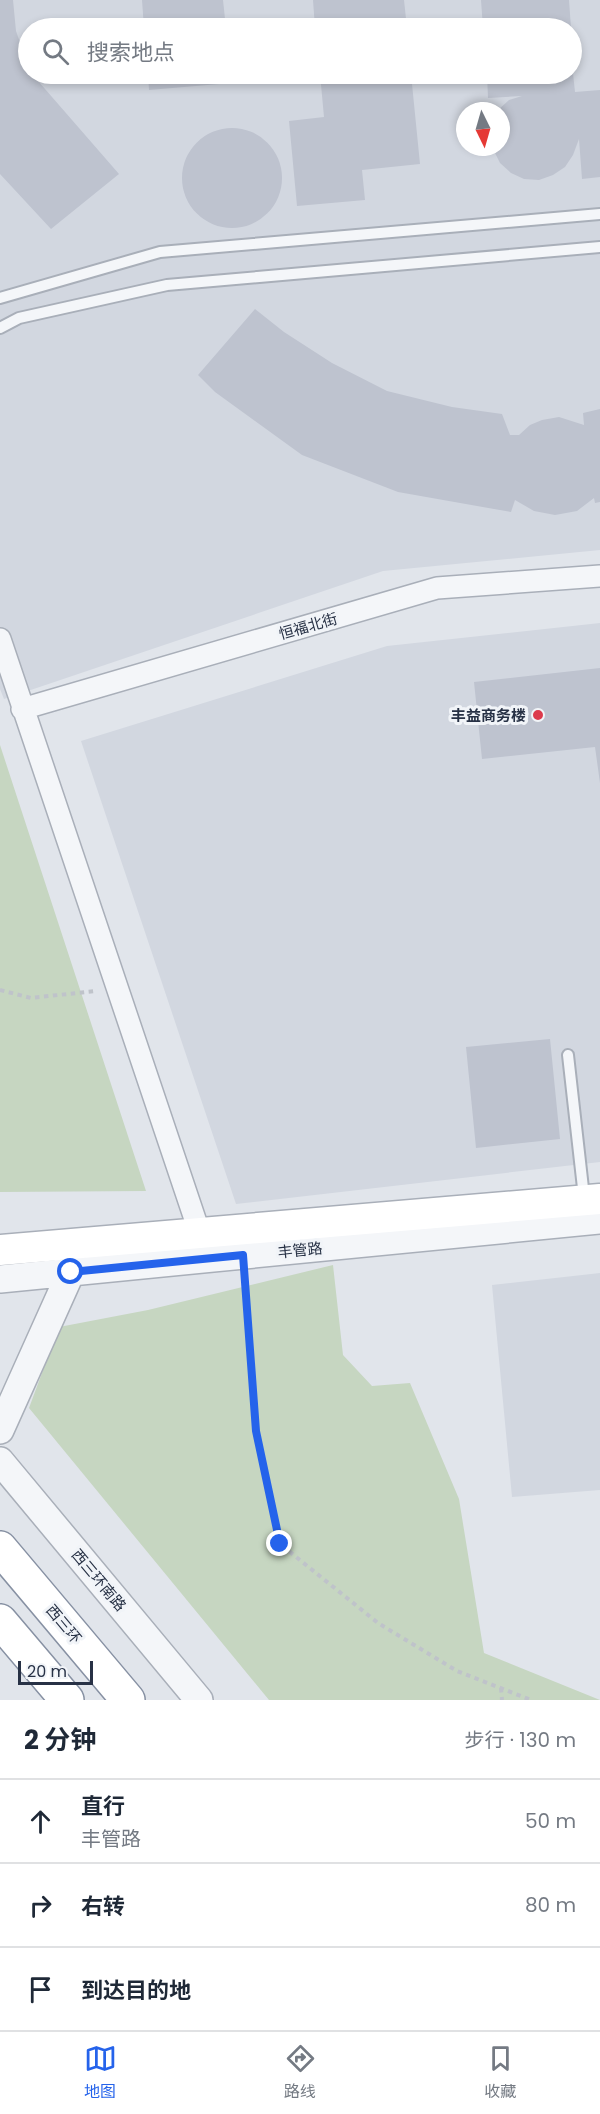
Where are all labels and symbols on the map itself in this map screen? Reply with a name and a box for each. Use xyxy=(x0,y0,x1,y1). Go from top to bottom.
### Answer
north arrow xyxy=(456,102,510,156)
street label: 恒福北街 xyxy=(276,608,340,644)
place label: 丰益商务楼 xyxy=(451,705,526,726)
marker: 丰益商务楼 xyxy=(531,708,545,722)
street label: 丰管路 xyxy=(277,1237,323,1263)
route start xyxy=(57,1258,83,1284)
route end xyxy=(266,1530,292,1556)
street label: 西三环南路 xyxy=(67,1545,131,1615)
street label: 西三环 xyxy=(41,1600,87,1648)
scale bar xyxy=(18,1658,93,1686)

